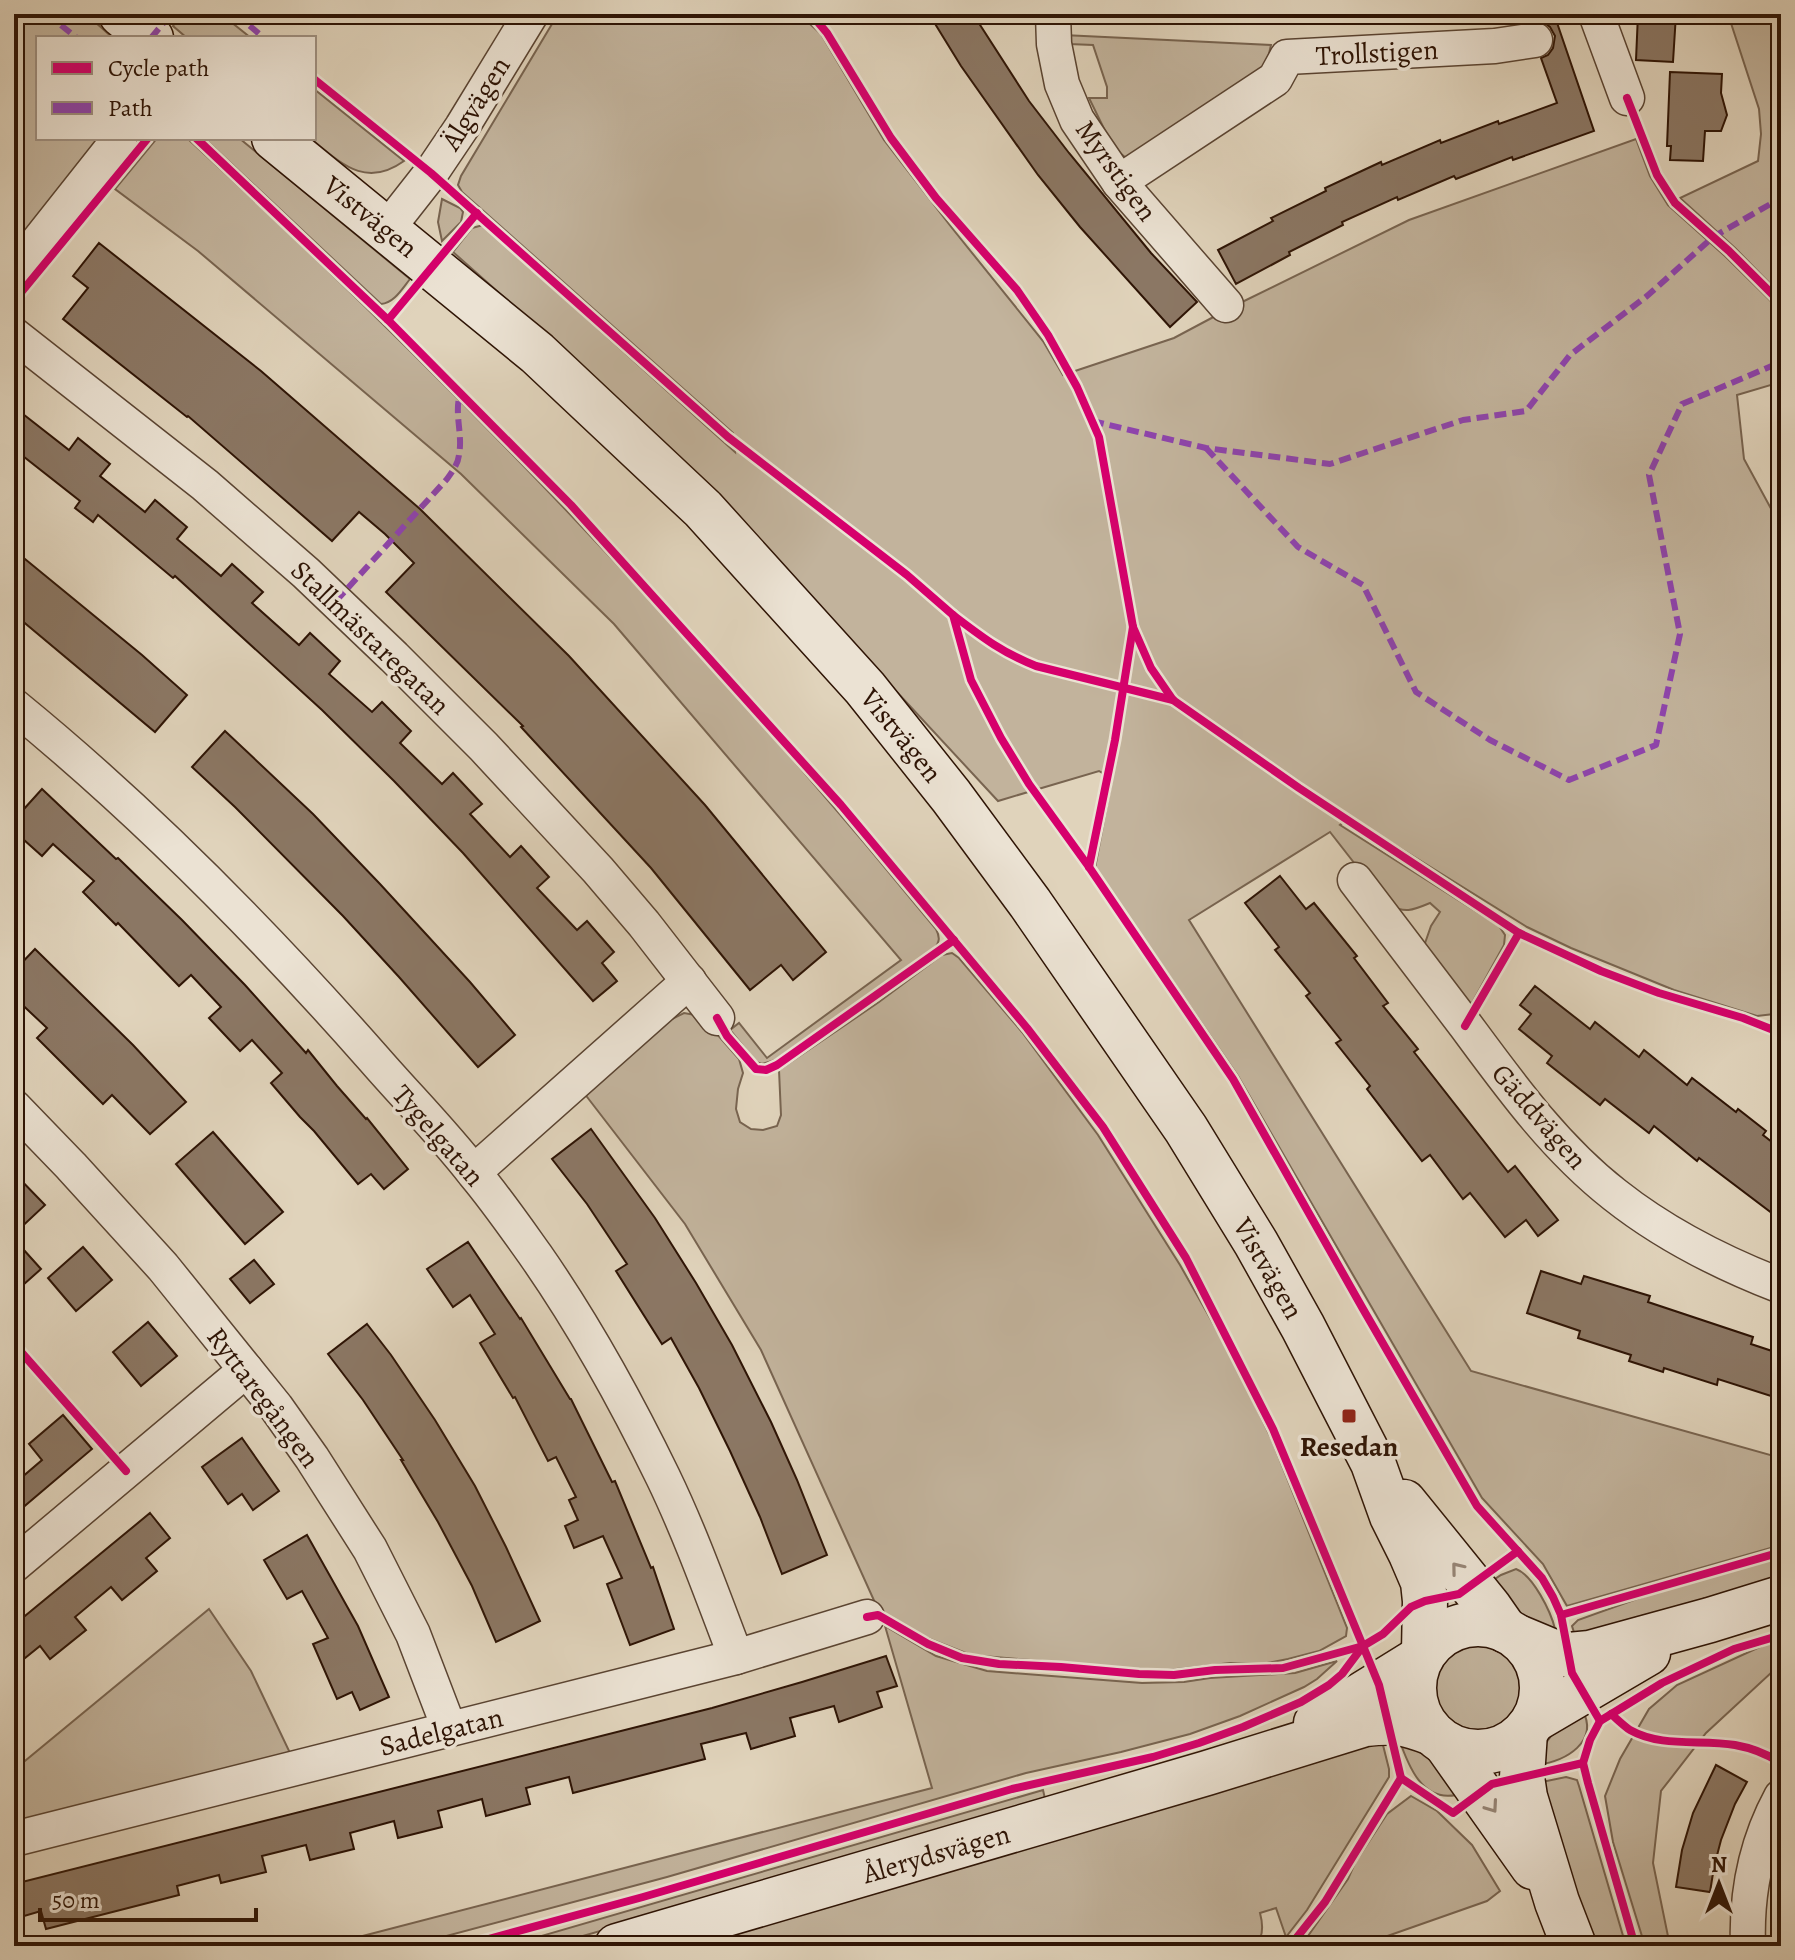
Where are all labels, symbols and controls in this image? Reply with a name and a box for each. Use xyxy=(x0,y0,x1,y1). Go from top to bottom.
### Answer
street label: Trollstigen xyxy=(1315,31,1439,75)
legend xyxy=(36,36,316,140)
street label: Älgvägen xyxy=(432,50,519,158)
text: Cycle path xyxy=(108,52,209,84)
text: Path xyxy=(108,92,153,124)
street label: Myrstigen xyxy=(1067,112,1166,229)
street label: Vistvägen xyxy=(314,166,426,267)
street label: Stallmästaregatan xyxy=(282,552,458,724)
street label: Vistvägen xyxy=(851,680,951,791)
street label: Gäddvägen xyxy=(1483,1056,1596,1178)
street label: Tygelgatan xyxy=(383,1077,493,1195)
street label: Vistvägen xyxy=(1223,1210,1312,1326)
street label: Ryttaregången xyxy=(198,1319,329,1476)
marker: Resedan xyxy=(1340,1407,1358,1425)
place label: Resedan xyxy=(1300,1428,1399,1466)
one-way arrow xyxy=(1453,1562,1467,1577)
street label: Sadelgatan xyxy=(375,1698,507,1766)
one-way arrow xyxy=(1482,1799,1497,1813)
street label: Ålerydsvägen xyxy=(857,1815,1014,1893)
north arrow xyxy=(1679,1844,1759,1924)
text: N xyxy=(1711,1850,1727,1880)
scale bar xyxy=(40,1872,256,1922)
text: 50 m xyxy=(52,1884,100,1916)

